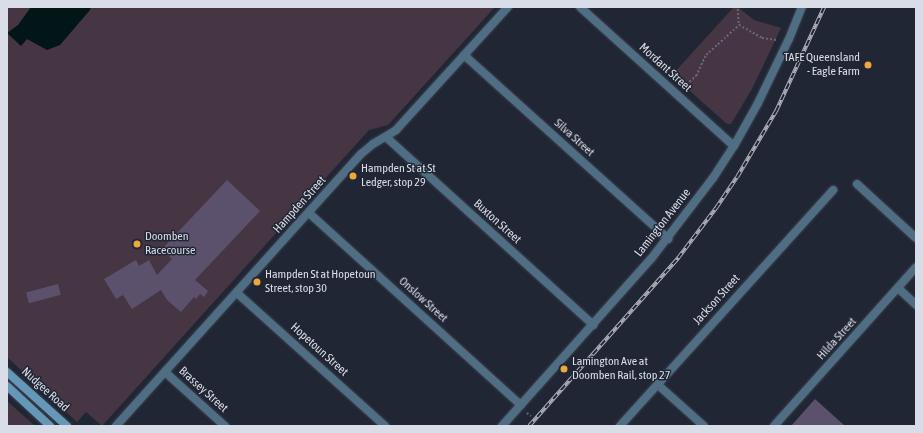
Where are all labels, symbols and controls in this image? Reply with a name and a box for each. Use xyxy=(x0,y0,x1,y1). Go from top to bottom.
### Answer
street label: Mordant Street xyxy=(636,41,694,95)
place label: TAFE Queensland - Eagle Farm xyxy=(784,51,860,79)
marker: TAFE Queensland - Eagle Farm xyxy=(863,60,873,70)
street label: Silva Street xyxy=(551,116,597,160)
place label: Hampden St at St Ledger, stop 29 xyxy=(361,162,436,190)
marker: Hampden St at St Ledger, stop 29 xyxy=(348,171,358,181)
street label: Hampden Street xyxy=(271,174,329,236)
street label: Lamington Avenue xyxy=(632,186,694,260)
street label: Buxton Street xyxy=(470,197,524,247)
place label: Doomben Racecourse xyxy=(145,230,196,258)
marker: Doomben Racecourse xyxy=(132,239,142,249)
place label: Hampden St at Hopetoun Street, stop 30 xyxy=(265,268,376,296)
street label: Jackson Street xyxy=(691,272,743,328)
street label: Onslow Street xyxy=(396,274,450,326)
marker: Hampden St at Hopetoun Street, stop 30 xyxy=(252,277,262,287)
street label: Hilda Street xyxy=(814,315,860,363)
street label: Hopetoun Street xyxy=(287,320,351,380)
place label: Lamington Ave at Doomben Rail, stop 27 xyxy=(572,355,670,383)
street label: Brassey Street xyxy=(175,364,231,416)
marker: Lamington Ave at Doomben Rail, stop 27 xyxy=(559,364,569,374)
street label: Nudgee Road xyxy=(18,365,72,415)

